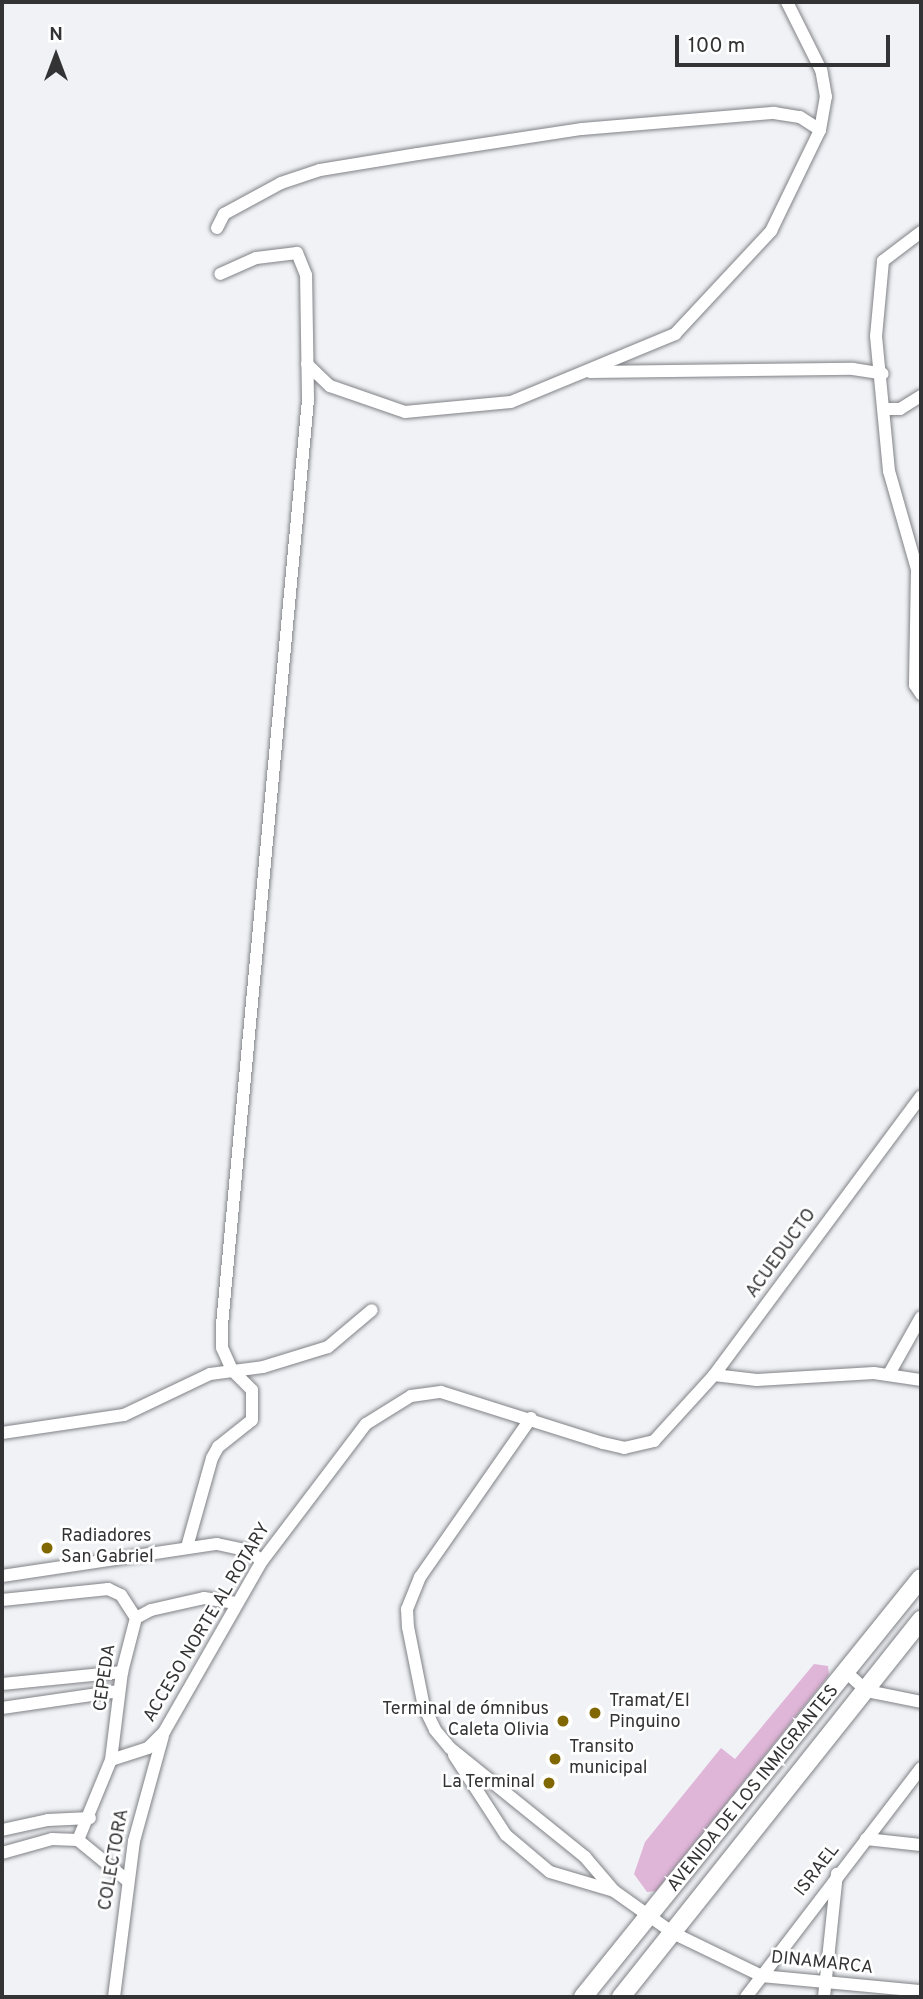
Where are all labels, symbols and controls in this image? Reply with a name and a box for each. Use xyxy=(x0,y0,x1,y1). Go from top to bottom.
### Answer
north arrow xyxy=(21,21,91,91)
scale bar xyxy=(678,21,893,65)
text: N xyxy=(49,23,63,47)
text: 100 m xyxy=(688,33,745,60)
street label: ACUEDUCTO xyxy=(742,1205,822,1303)
street label: ACCESO NORTE AL ROTARY xyxy=(140,1519,276,1727)
place label: Radiadores San Gabriel xyxy=(61,1527,154,1570)
marker: Radiadores San Gabriel xyxy=(39,1540,55,1556)
street label: CEPEDA xyxy=(91,1643,121,1713)
street label: AVENIDA DE LOS INMIGRANTES xyxy=(663,1681,845,1897)
place label: Tramat/El Pinguino xyxy=(609,1692,690,1734)
place label: Terminal de ómnibus Caleta Olivia xyxy=(382,1700,549,1742)
marker: Tramat/El Pinguino xyxy=(587,1705,603,1721)
marker: Terminal de ómnibus Caleta Olivia xyxy=(555,1713,571,1729)
place label: Transito municipal xyxy=(569,1738,647,1780)
marker: Transito municipal xyxy=(547,1751,563,1767)
place label: La Terminal xyxy=(441,1772,535,1794)
marker: La Terminal xyxy=(541,1775,557,1791)
street label: COLECTORA xyxy=(95,1808,135,1912)
street label: ISRAEL xyxy=(791,1841,845,1901)
street label: DINAMARCA xyxy=(770,1948,874,1980)

